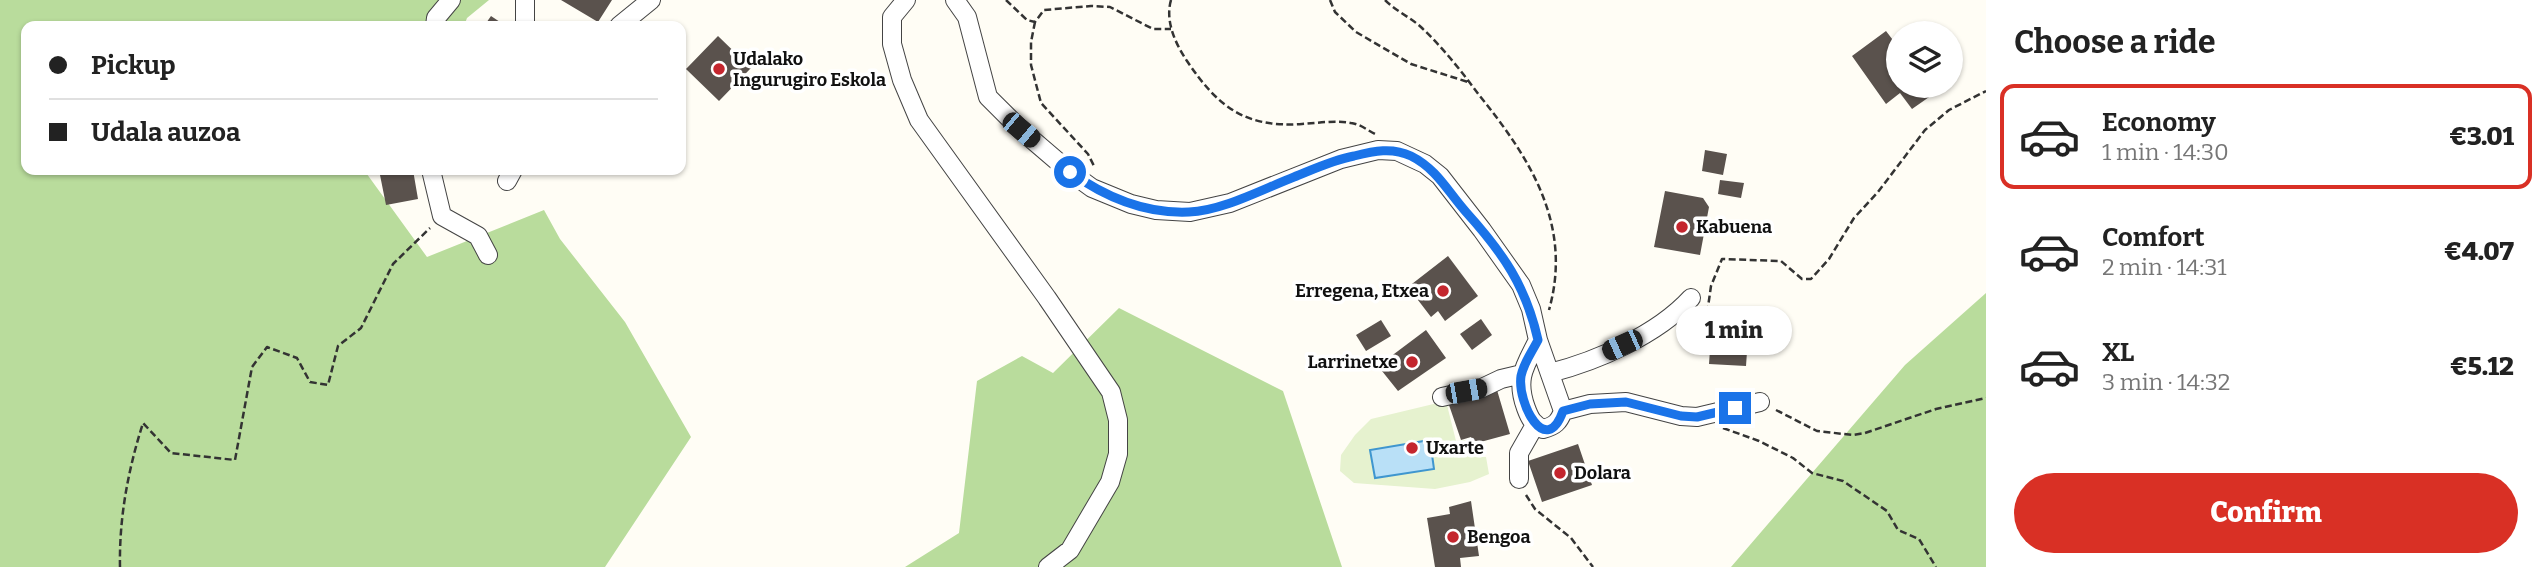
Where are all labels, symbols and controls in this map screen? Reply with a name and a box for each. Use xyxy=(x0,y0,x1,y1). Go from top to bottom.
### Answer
map controls xyxy=(1886,21,1963,98)
button: layers xyxy=(1886,21,1963,98)
text: Choose a ride xyxy=(2014,23,2215,61)
place label: Udalako Ingurugiro Eskola xyxy=(733,48,886,91)
text: Pickup xyxy=(91,50,176,81)
marker: Udalako Ingurugiro Eskola xyxy=(711,61,727,77)
icon: car xyxy=(2018,105,2081,168)
text: Economy xyxy=(2102,107,2216,138)
car xyxy=(999,108,1044,152)
text: Udala auzoa xyxy=(91,117,241,148)
text: €3.01 xyxy=(2449,121,2514,152)
text: 1 min · 14:30 xyxy=(2102,138,2229,166)
route start xyxy=(1054,156,1086,188)
place label: Kabuena xyxy=(1696,216,1772,238)
marker: Kabuena xyxy=(1674,219,1690,235)
icon: car xyxy=(2018,220,2081,283)
text: Comfort xyxy=(2102,222,2205,253)
text: €4.07 xyxy=(2444,236,2514,267)
text: 2 min · 14:31 xyxy=(2102,253,2227,281)
place label: Erregena, Etxea xyxy=(1295,280,1429,302)
marker: Erregena, Etxea xyxy=(1435,283,1451,299)
callout: 1 min xyxy=(1677,306,1793,356)
text: 1 min xyxy=(1705,316,1763,344)
car xyxy=(1599,327,1646,363)
icon: car xyxy=(2018,335,2081,398)
text: XL xyxy=(2102,337,2134,368)
place label: Larrinetxe xyxy=(1308,351,1398,373)
text: €5.12 xyxy=(2450,351,2514,382)
marker: Larrinetxe xyxy=(1404,354,1420,370)
text: 3 min · 14:32 xyxy=(2102,368,2230,396)
car xyxy=(1444,377,1489,405)
route end xyxy=(1719,392,1751,424)
place label: Uxarte xyxy=(1426,437,1484,459)
marker: Uxarte xyxy=(1404,440,1420,456)
place label: Dolara xyxy=(1574,462,1631,484)
marker: Dolara xyxy=(1552,465,1568,481)
button: Confirm xyxy=(2014,473,2518,553)
place label: Bengoa xyxy=(1467,526,1531,548)
marker: Bengoa xyxy=(1445,529,1461,545)

